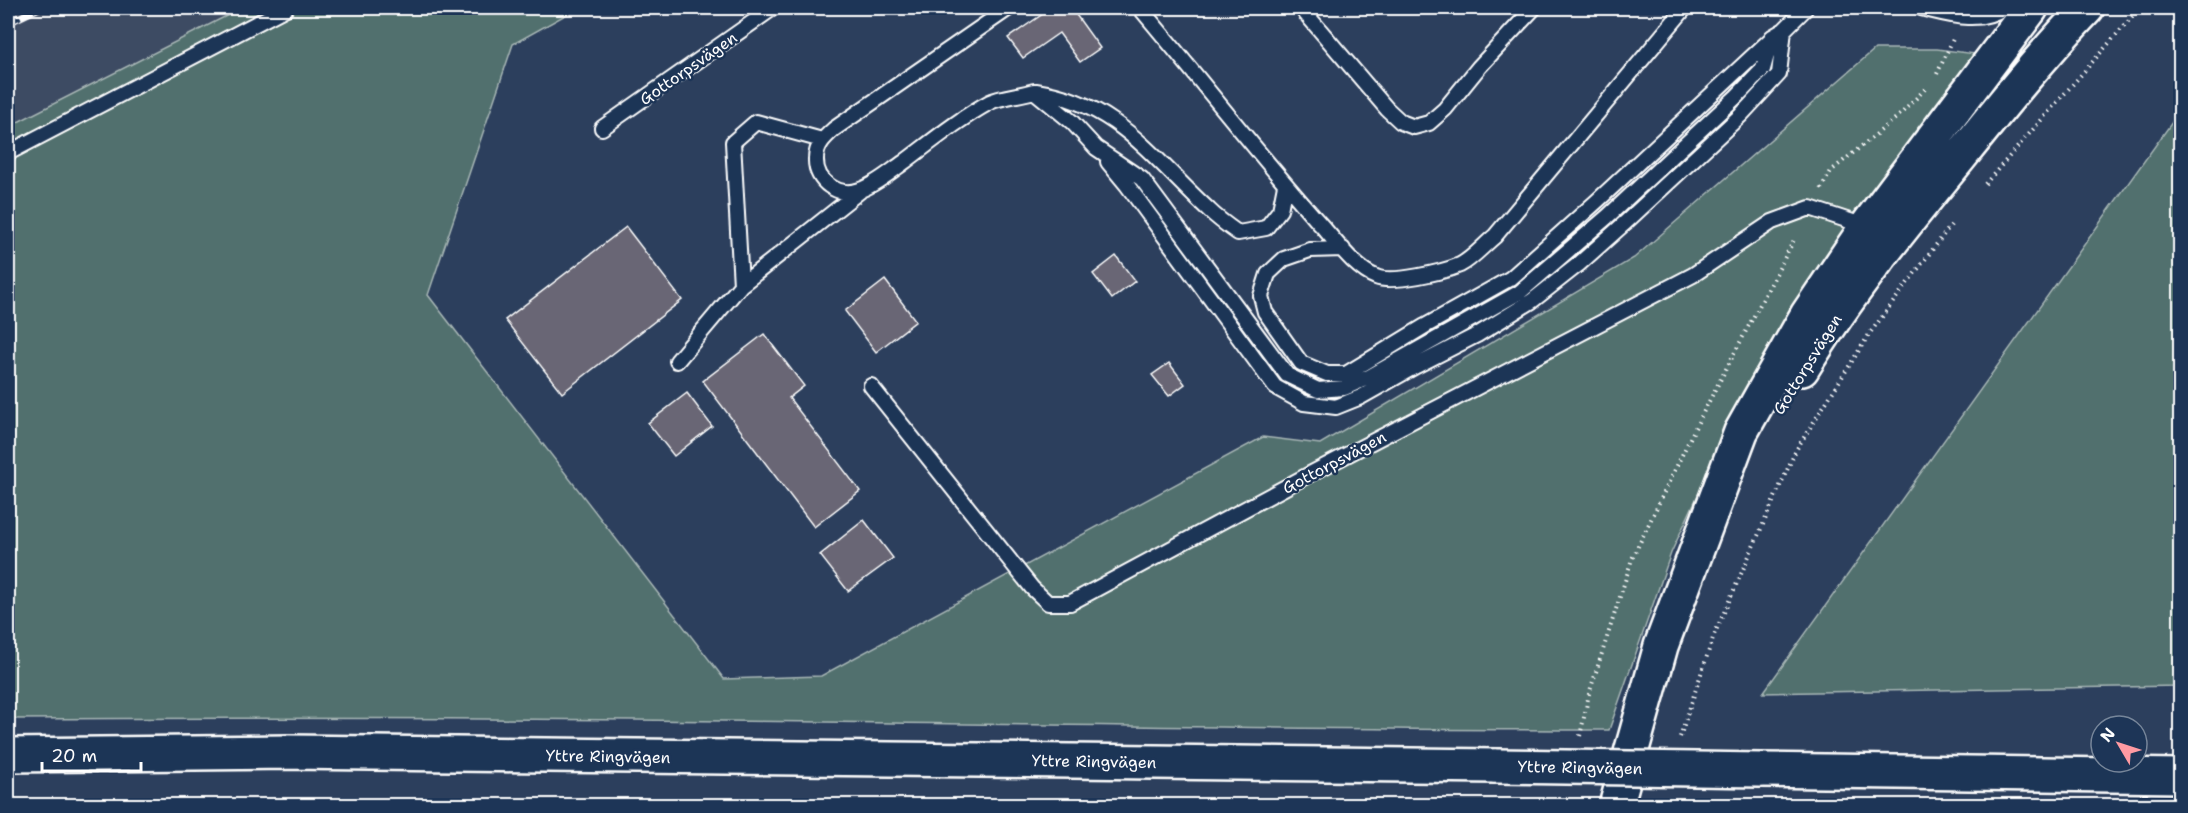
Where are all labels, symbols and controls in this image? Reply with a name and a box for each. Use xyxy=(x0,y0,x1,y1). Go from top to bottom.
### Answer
street label: Gottorpsvägen xyxy=(635,27,741,110)
street label: Gottorpsvägen xyxy=(1768,310,1847,418)
street label: Gottorpsvägen xyxy=(1279,426,1390,499)
north arrow xyxy=(2089,714,2149,774)
text: N xyxy=(2096,723,2120,746)
scale bar xyxy=(42,735,141,773)
text: 20 m xyxy=(51,744,97,768)
street label: Yttre Ringvägen xyxy=(545,745,671,768)
street label: Yttre Ringvägen xyxy=(1031,750,1157,773)
street label: Yttre Ringvägen xyxy=(1517,756,1643,779)

